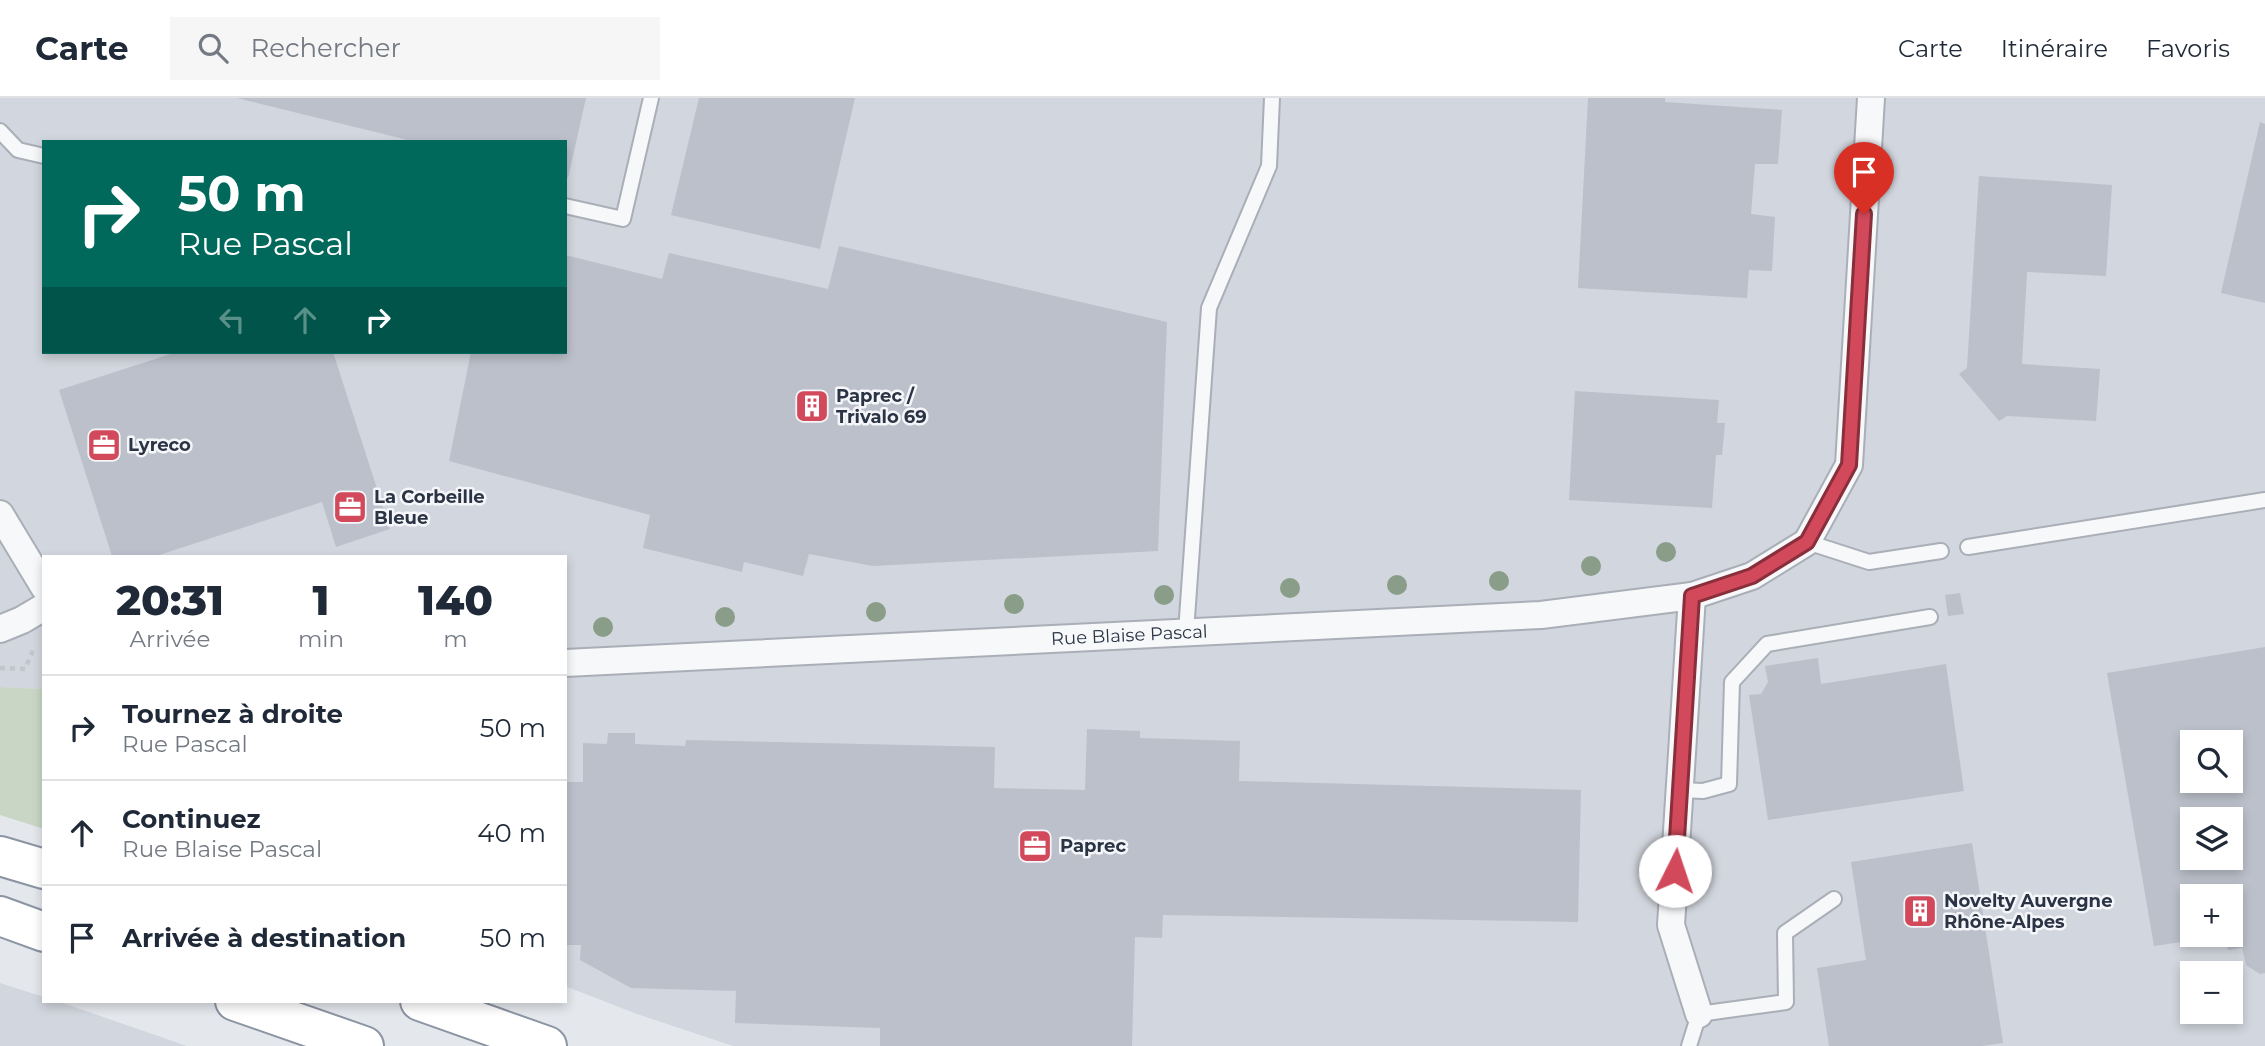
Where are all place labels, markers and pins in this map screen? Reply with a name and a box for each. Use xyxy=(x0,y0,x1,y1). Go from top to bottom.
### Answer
pin xyxy=(1834,142,1894,214)
place label: Paprec / Trivalo 69 xyxy=(836,385,927,428)
building icon: Paprec / Trivalo 69 xyxy=(793,387,831,425)
office icon: Lyreco xyxy=(85,426,123,464)
place label: Lyreco xyxy=(128,434,191,456)
place label: La Corbeille Bleue xyxy=(374,486,485,529)
office icon: La Corbeille Bleue xyxy=(331,488,369,526)
office icon: Paprec xyxy=(1016,827,1054,865)
place label: Paprec xyxy=(1060,835,1126,857)
place label: Novelty Auvergne Rhône-Alpes xyxy=(1944,890,2112,933)
building icon: Novelty Auvergne Rhône-Alpes xyxy=(1901,892,1939,930)

